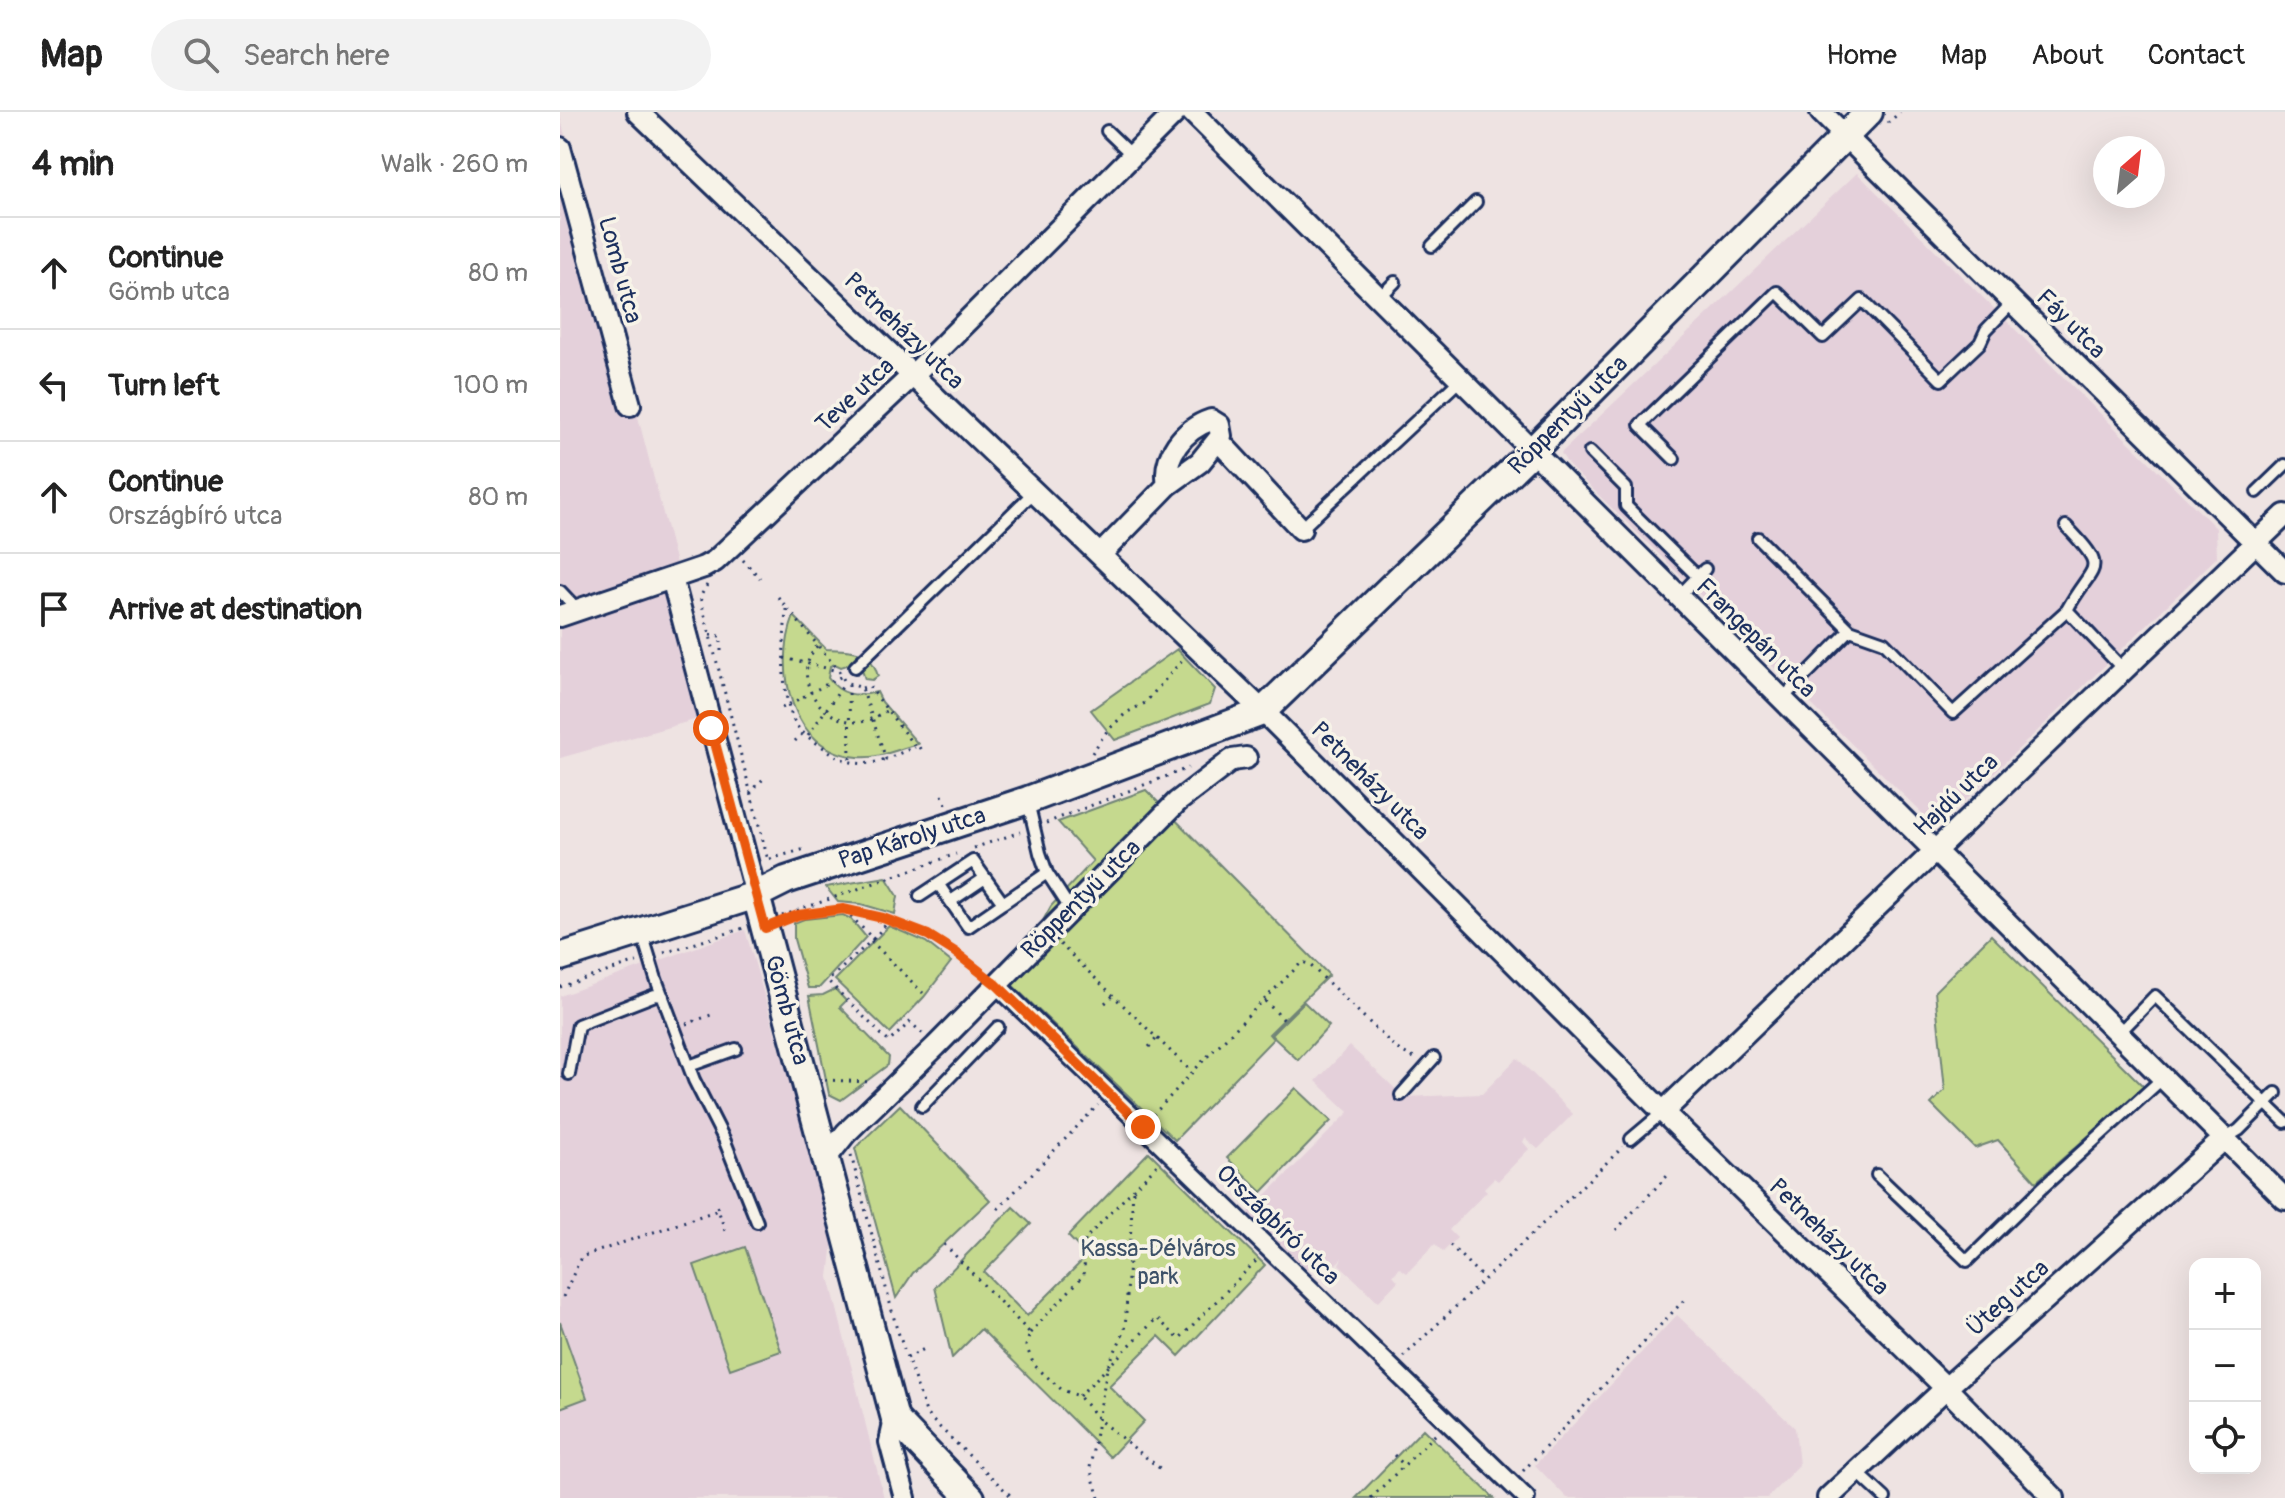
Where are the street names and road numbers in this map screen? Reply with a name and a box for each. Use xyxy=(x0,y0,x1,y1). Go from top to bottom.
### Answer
street label: Lomb utca xyxy=(592,214,648,326)
street label: Petneházy utca xyxy=(838,266,970,396)
street label: Fáy utca xyxy=(2030,283,2112,365)
street label: Röppentyű utca xyxy=(1502,349,1634,481)
street label: Teve utca xyxy=(810,351,900,439)
street label: Frangepán utca xyxy=(1690,572,1822,704)
street label: Petneházy utca xyxy=(1305,716,1435,846)
street label: Hajdú utca xyxy=(1908,748,2004,842)
street label: Pap Károly utca xyxy=(835,801,989,875)
street label: Röppentyű utca xyxy=(1015,833,1147,965)
street label: Gömb utca xyxy=(758,952,816,1068)
street label: Országbíró utca xyxy=(1210,1159,1346,1291)
street label: Petneházy utca xyxy=(1763,1172,1895,1302)
street label: Üteg utca xyxy=(1961,1254,2055,1342)

